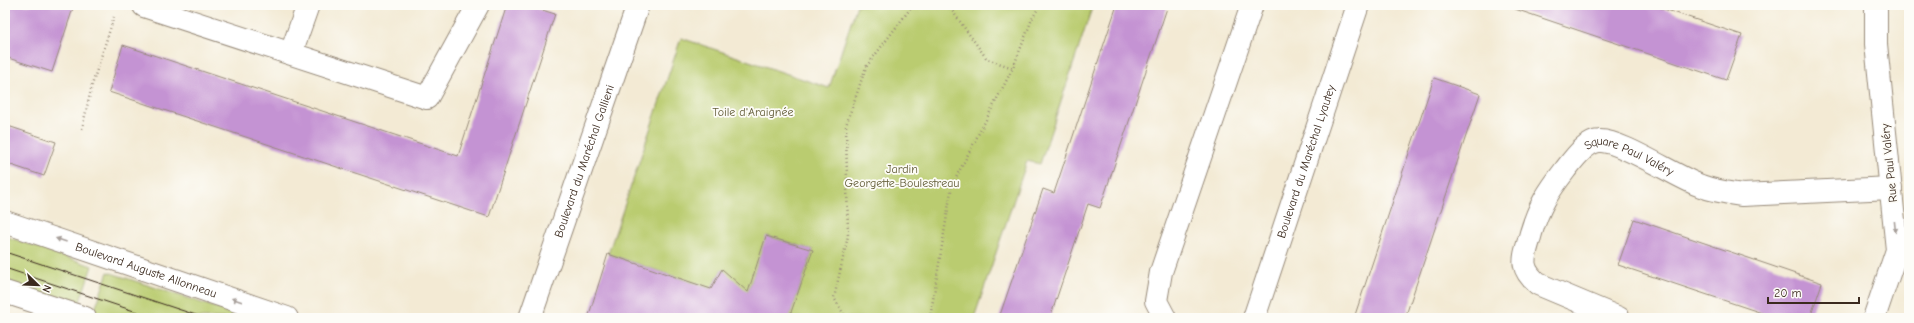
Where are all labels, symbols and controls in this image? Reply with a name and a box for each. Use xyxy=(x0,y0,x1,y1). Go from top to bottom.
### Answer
street label: Boulevard du Maréchal Lyautey xyxy=(1274,82,1338,240)
street label: Boulevard du Maréchal Gallieni xyxy=(551,83,617,239)
park label: Toile d'Araignée xyxy=(712,105,794,119)
street label: Rue Paul Valéry xyxy=(1878,122,1900,203)
street label: Square Paul Valéry xyxy=(1581,134,1677,179)
park label: Jardin Georgette-Boulestreau xyxy=(845,162,959,190)
one-way arrow xyxy=(1892,221,1899,233)
one-way arrow xyxy=(54,237,66,243)
street label: Boulevard Auguste Allonneau xyxy=(74,239,219,301)
north arrow xyxy=(18,265,58,305)
scale bar xyxy=(1768,279,1859,305)
text: N xyxy=(39,283,54,295)
text: 20 m xyxy=(1774,286,1802,300)
one-way arrow xyxy=(230,297,242,303)

